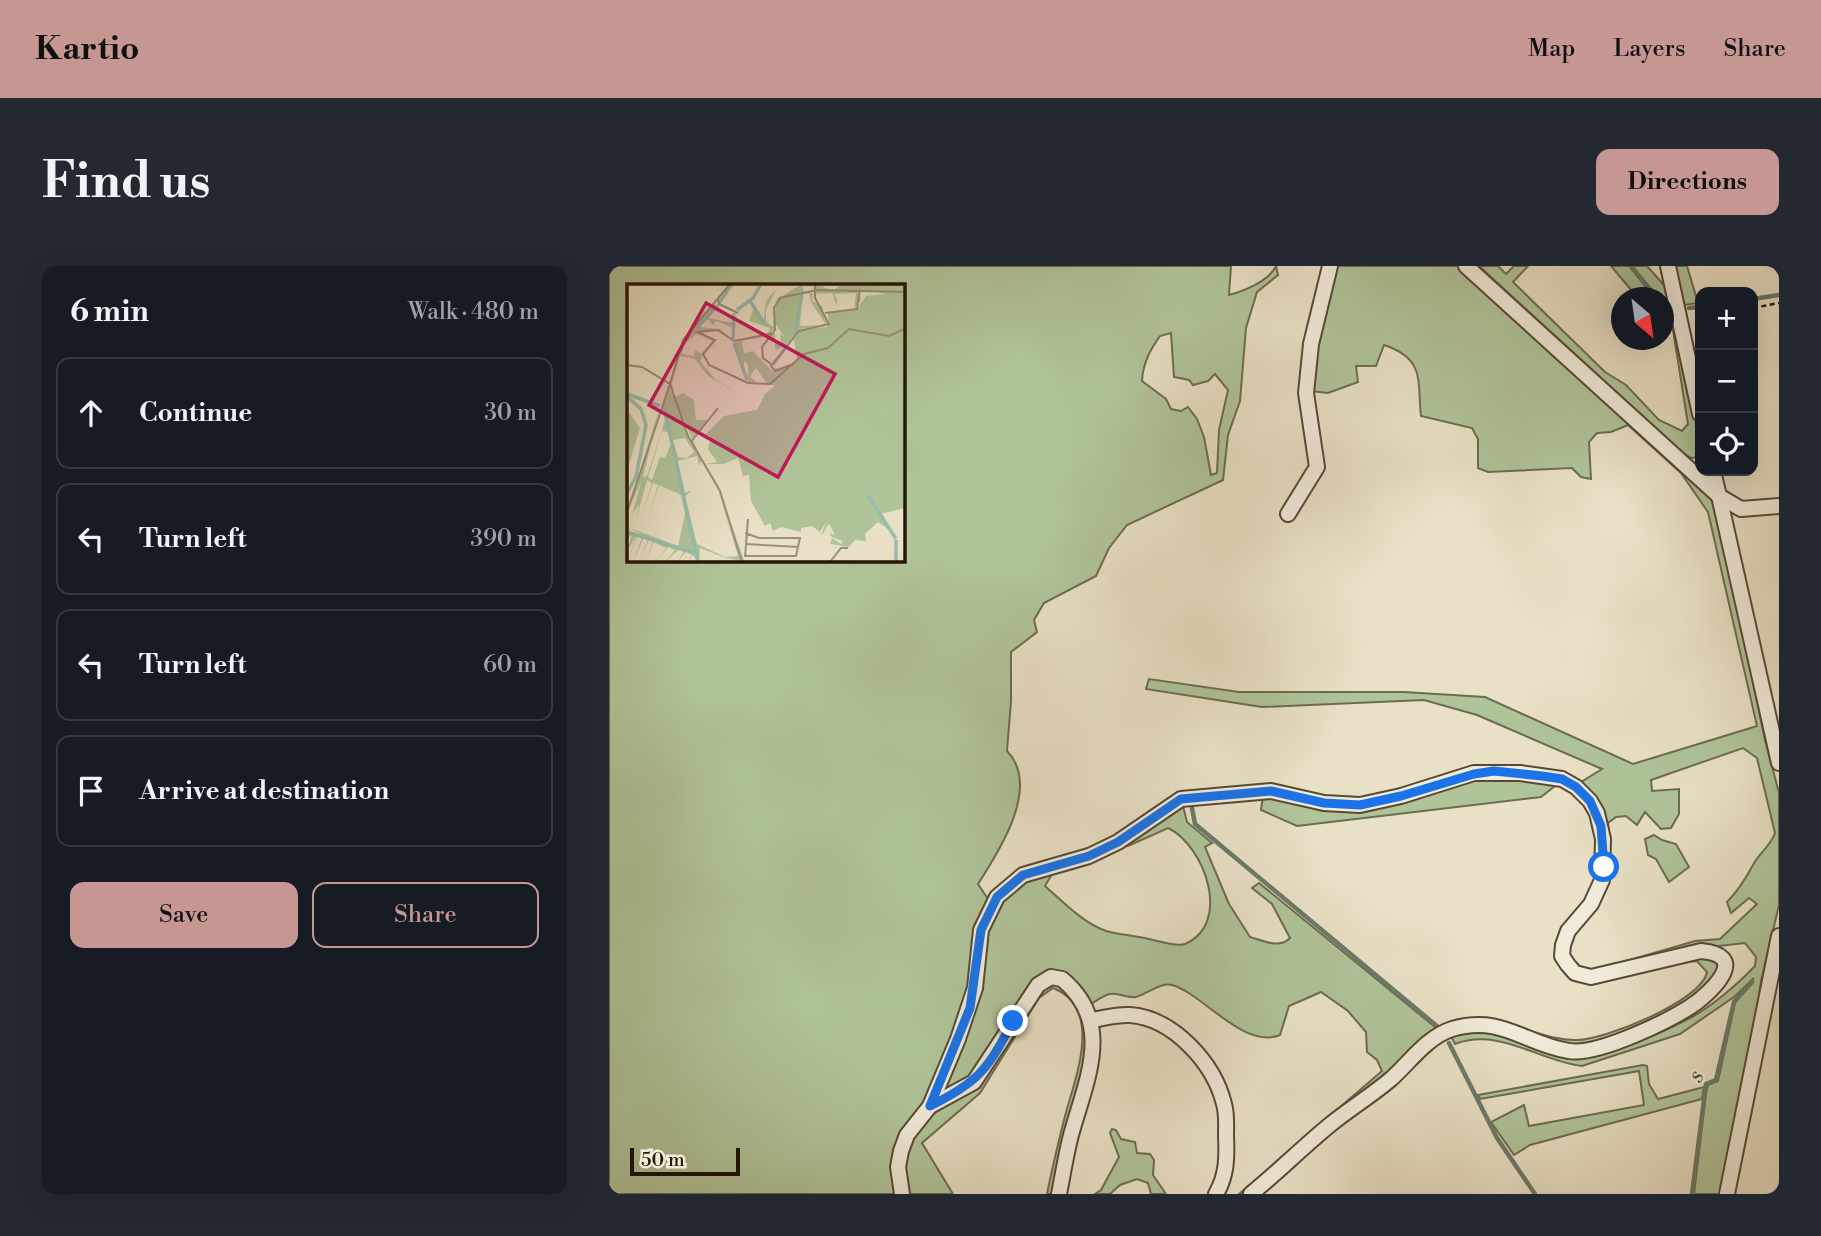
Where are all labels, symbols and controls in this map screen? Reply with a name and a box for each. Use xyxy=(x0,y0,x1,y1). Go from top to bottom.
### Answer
text: Kartio xyxy=(35,29,139,70)
text: Map xyxy=(1528,34,1575,64)
text: Layers xyxy=(1613,34,1685,64)
text: Share xyxy=(1723,34,1786,64)
button: Directions xyxy=(1596,149,1779,215)
text: Find us xyxy=(42,152,211,213)
inset map xyxy=(627,284,905,562)
north arrow xyxy=(1611,287,1674,350)
map controls xyxy=(1695,287,1758,476)
button: + xyxy=(1695,287,1758,350)
text: 6 min xyxy=(70,293,149,331)
text: Walk · 480 m xyxy=(408,298,539,326)
button: − xyxy=(1695,350,1758,413)
icon: ahead xyxy=(72,394,110,432)
text: Continue xyxy=(139,397,252,429)
text: 30 m xyxy=(484,399,537,427)
button: locate xyxy=(1695,413,1758,476)
icon: left xyxy=(72,520,110,558)
text: Turn left xyxy=(139,523,247,555)
text: 390 m xyxy=(470,525,537,553)
icon: left xyxy=(72,646,110,684)
text: Turn left xyxy=(139,649,247,681)
text: 60 m xyxy=(483,651,537,679)
icon: arrive xyxy=(72,772,110,810)
text: Arrive at destination xyxy=(139,775,389,807)
route start xyxy=(1588,851,1619,882)
button: Save xyxy=(70,882,298,948)
button: Share xyxy=(312,882,539,948)
route end xyxy=(997,1005,1028,1036)
water label: s xyxy=(1680,1065,1711,1088)
scale bar xyxy=(630,1145,740,1177)
text: 50 m xyxy=(641,1148,685,1172)

